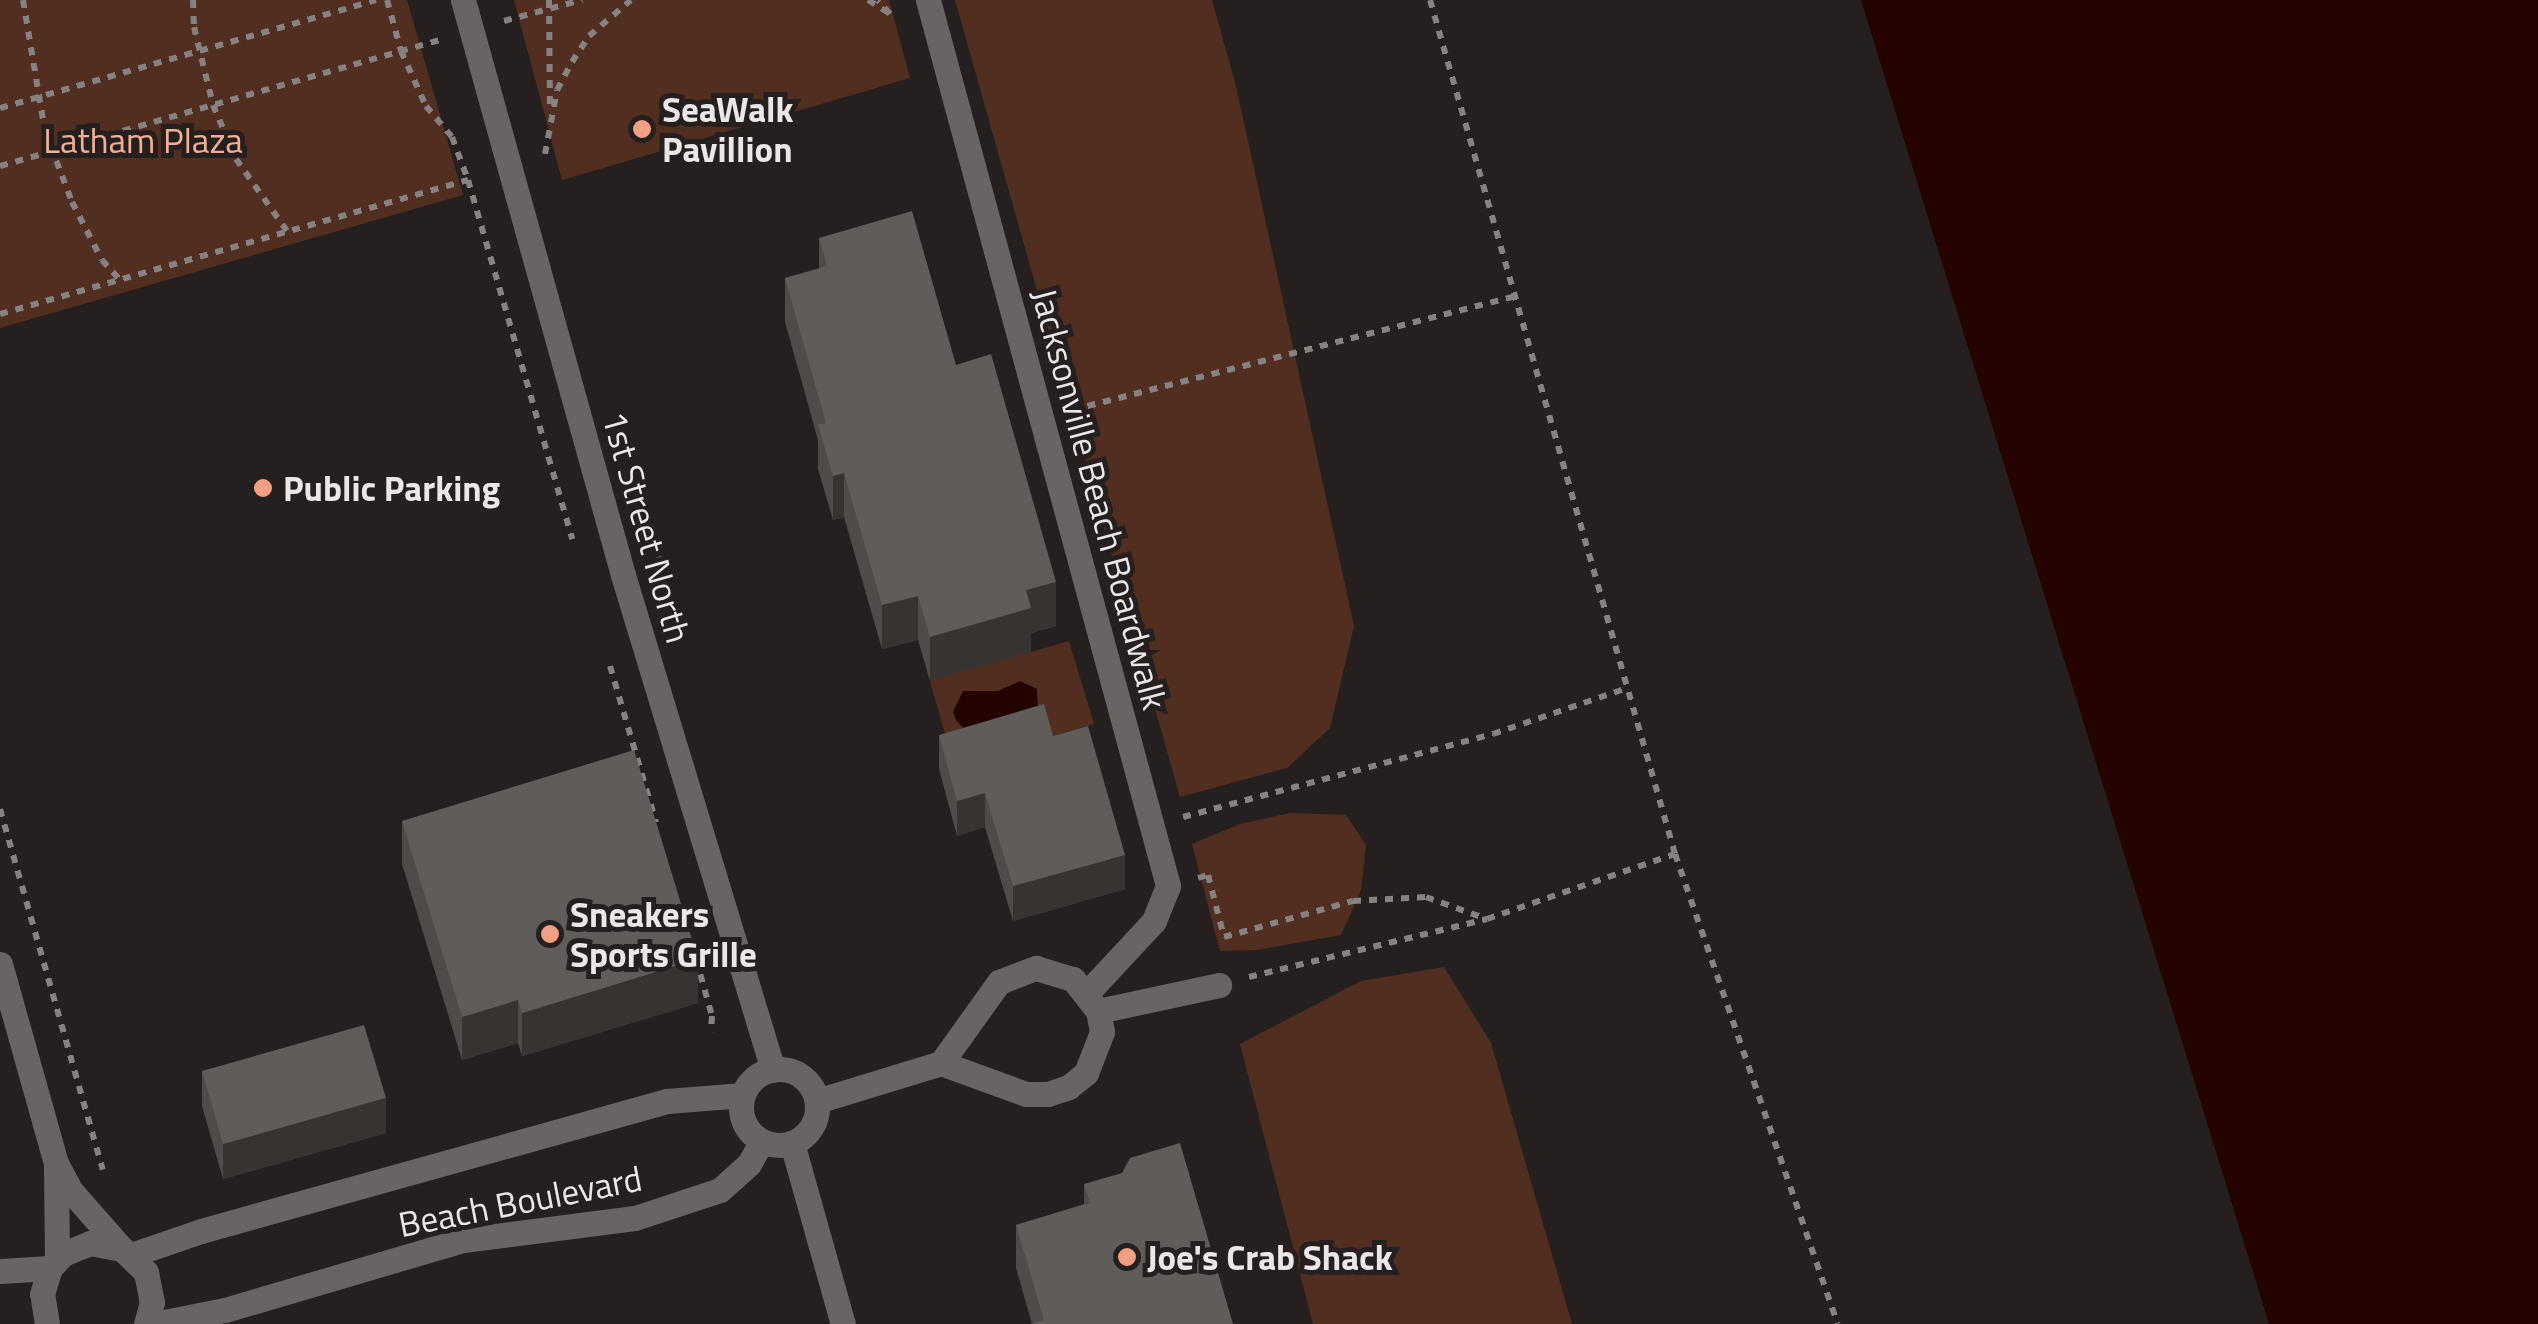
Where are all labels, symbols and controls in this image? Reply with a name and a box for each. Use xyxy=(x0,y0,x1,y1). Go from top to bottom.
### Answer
place label: SeaWalk Pavillion xyxy=(662,88,793,170)
marker: SeaWalk Pavillion xyxy=(631,118,653,140)
park label: Latham Plaza xyxy=(43,119,243,161)
street label: Jacksonville Beach Boardwalk xyxy=(1024,284,1176,714)
street label: 1st Street North xyxy=(594,406,700,648)
place label: Public Parking xyxy=(283,467,500,509)
marker: Public Parking xyxy=(252,477,274,499)
place label: Sneakers Sports Grille xyxy=(570,893,757,975)
marker: Sneakers Sports Grille xyxy=(539,923,561,945)
street label: Beach Boulevard xyxy=(395,1157,645,1245)
place label: Joe's Crab Shack xyxy=(1147,1236,1393,1278)
marker: Joe's Crab Shack xyxy=(1116,1246,1138,1268)

